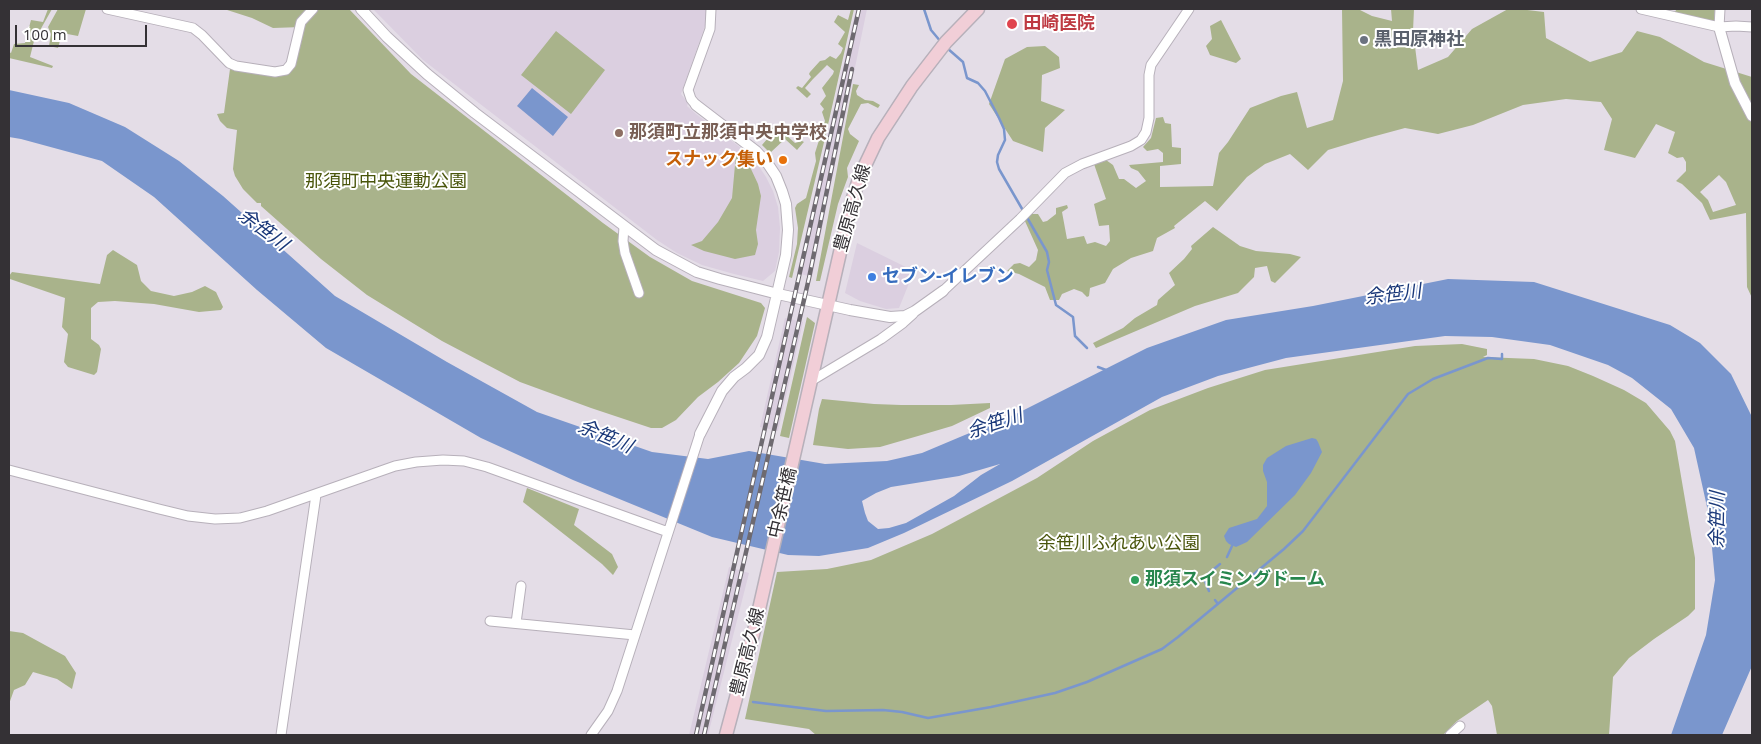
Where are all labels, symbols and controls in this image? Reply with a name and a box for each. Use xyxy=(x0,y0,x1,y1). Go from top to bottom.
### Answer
place label: 田崎医院 xyxy=(1023,13,1095,35)
scale bar xyxy=(18,15,150,47)
marker: 田崎医院 xyxy=(1005,17,1019,31)
text: 100 m xyxy=(23,24,67,44)
place label: 黒田原神社 xyxy=(1374,29,1464,51)
marker: 黒田原神社 xyxy=(1358,34,1370,46)
place label: 那須町立那須中央中学校 xyxy=(629,122,827,144)
marker: 那須町立那須中央中学校 xyxy=(613,127,625,139)
place label: スナック集い xyxy=(665,149,773,171)
marker: スナック集い xyxy=(777,154,789,166)
street label: 豊原高久線 xyxy=(830,162,876,254)
park label: 那須町中央運動公園 xyxy=(305,171,467,193)
water label: 余笹川 xyxy=(233,204,293,256)
place label: セブン-イレブン xyxy=(882,266,1014,288)
marker: セブン-イレブン xyxy=(866,271,878,283)
water label: 余笹川 xyxy=(1363,280,1423,310)
water label: 余笹川 xyxy=(964,404,1026,444)
water label: 余笹川 xyxy=(574,415,636,459)
street label: 中余笹橋 xyxy=(764,465,802,541)
water label: 余笹川 xyxy=(1706,491,1730,549)
park label: 余笹川ふれあい公園 xyxy=(1038,533,1200,555)
place label: 那須スイミングドーム xyxy=(1145,569,1325,591)
marker: 那須スイミングドーム xyxy=(1129,574,1141,586)
street label: 豊原高久線 xyxy=(727,606,769,698)

